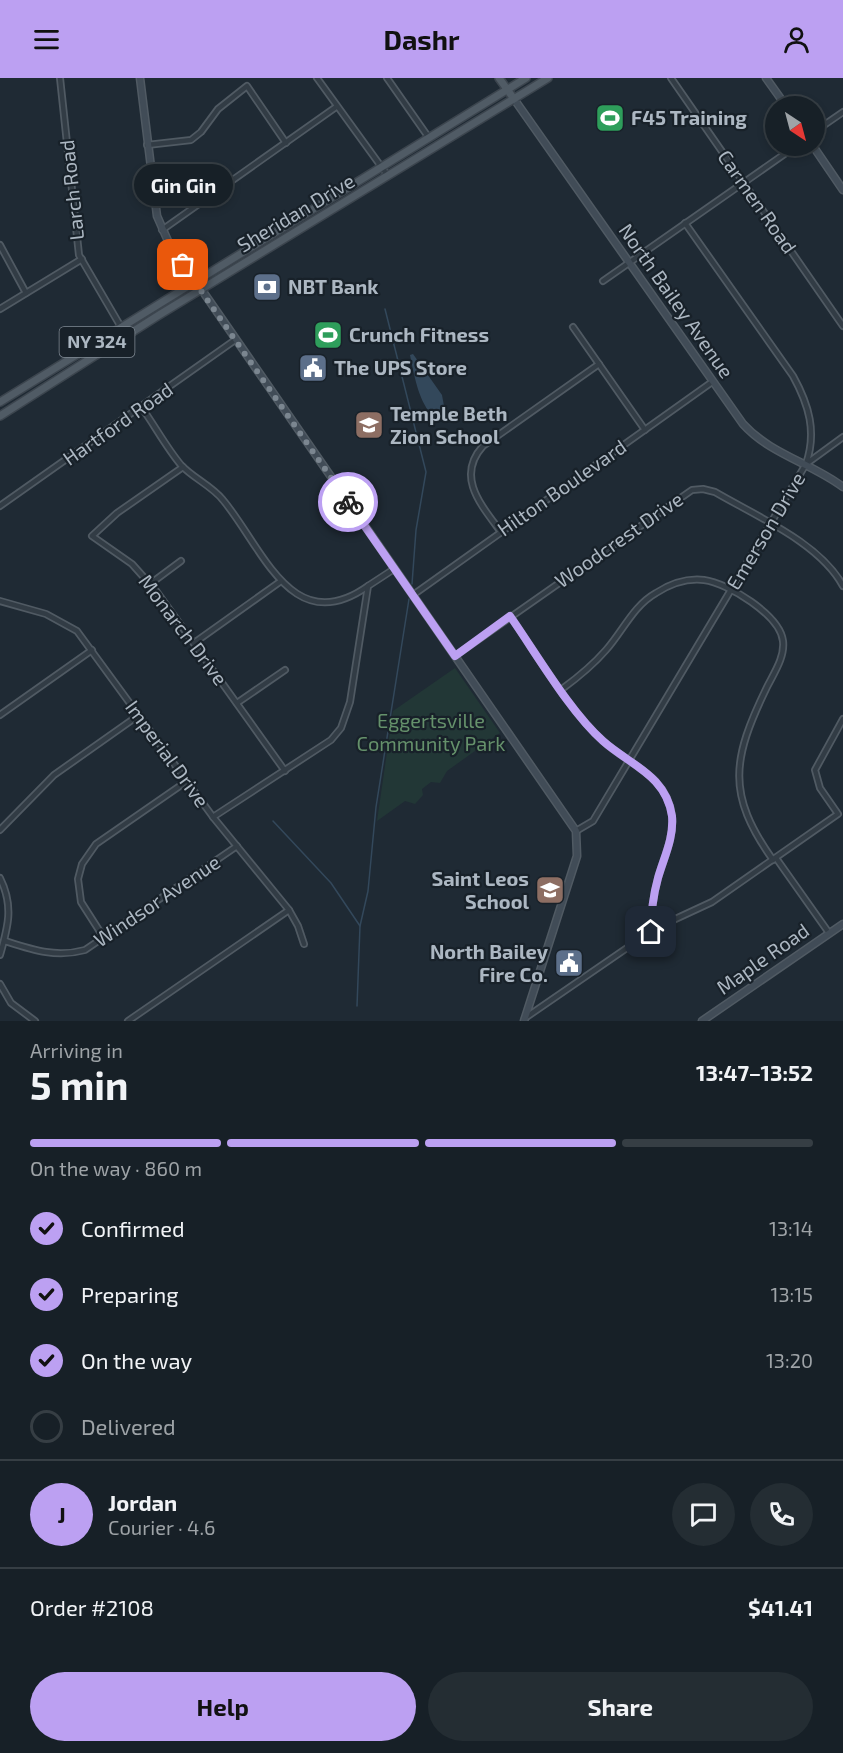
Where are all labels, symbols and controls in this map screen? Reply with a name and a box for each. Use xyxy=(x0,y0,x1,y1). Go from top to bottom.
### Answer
icon: menu xyxy=(30,23,63,56)
text: Dashr xyxy=(384,23,459,55)
icon: person xyxy=(780,23,813,56)
north arrow xyxy=(765,96,825,156)
map controls xyxy=(765,96,825,156)
sports icon: F45 Training xyxy=(594,102,626,134)
place label: F45 Training xyxy=(631,105,747,129)
street label: Larch Road xyxy=(54,139,88,242)
street label: Carmen Road xyxy=(713,145,802,258)
callout: Gin Gin xyxy=(134,163,232,205)
street label: Sheridan Drive xyxy=(232,168,358,257)
text: Gin Gin xyxy=(151,173,216,197)
street label: North Bailey Avenue xyxy=(614,218,739,382)
pin xyxy=(157,239,208,290)
icon: bag xyxy=(166,248,199,281)
bank icon: NBT Bank xyxy=(251,271,283,303)
place label: NBT Bank xyxy=(288,274,379,298)
sports icon: Crunch Fitness xyxy=(312,319,344,351)
place label: Crunch Fitness xyxy=(349,322,489,346)
road number: NY 324 xyxy=(60,327,134,357)
public building icon: The UPS Store xyxy=(297,352,329,384)
place label: The UPS Store xyxy=(334,355,467,379)
street label: Hartford Road xyxy=(58,376,177,470)
place label: Temple Beth Zion School xyxy=(390,401,507,448)
school or university icon: Temple Beth Zion School xyxy=(353,409,385,441)
street label: Hilton Boulevard xyxy=(492,434,630,541)
street label: Emerson Drive xyxy=(721,467,810,593)
courier xyxy=(318,472,378,532)
icon: bike xyxy=(332,486,365,519)
street label: Woodcrest Drive xyxy=(550,486,687,592)
street label: Monarch Drive xyxy=(134,569,233,690)
street label: Imperial Drive xyxy=(121,695,215,812)
park label: Eggertsville Community Park xyxy=(357,708,505,755)
street label: Windsor Avenue xyxy=(89,849,224,951)
place label: Saint Leos School xyxy=(431,866,529,913)
school or university icon: Saint Leos School xyxy=(534,874,566,906)
pin xyxy=(625,906,676,957)
icon: home xyxy=(634,915,667,948)
street label: Maple Road xyxy=(712,918,813,999)
place label: North Bailey Fire Co. xyxy=(430,939,549,986)
public building icon: North Bailey Fire Co. xyxy=(553,947,585,979)
text: Arriving in xyxy=(30,1038,123,1062)
text: 13:47–13:52 xyxy=(696,1059,813,1085)
text: 5 min xyxy=(30,1061,129,1108)
text: On the way · 860 m xyxy=(30,1156,202,1180)
icon: check xyxy=(30,1212,63,1245)
text: Confirmed xyxy=(81,1215,185,1241)
text: 13:14 xyxy=(769,1216,813,1240)
icon: check xyxy=(30,1278,63,1311)
text: Preparing xyxy=(81,1281,179,1307)
text: 13:15 xyxy=(771,1282,813,1306)
icon: check xyxy=(30,1344,63,1377)
text: On the way xyxy=(81,1347,192,1373)
text: 13:20 xyxy=(766,1348,813,1372)
text: Delivered xyxy=(81,1413,176,1439)
button: chat xyxy=(672,1483,735,1546)
button: phone xyxy=(750,1483,813,1546)
text: Jordan xyxy=(108,1489,177,1515)
text: J xyxy=(57,1501,66,1527)
text: Courier · 4.6 xyxy=(108,1515,215,1539)
text: Order #2108 xyxy=(30,1594,154,1620)
text: $41.41 xyxy=(748,1594,813,1620)
button: Help xyxy=(30,1672,416,1741)
button: Share xyxy=(428,1672,813,1741)

